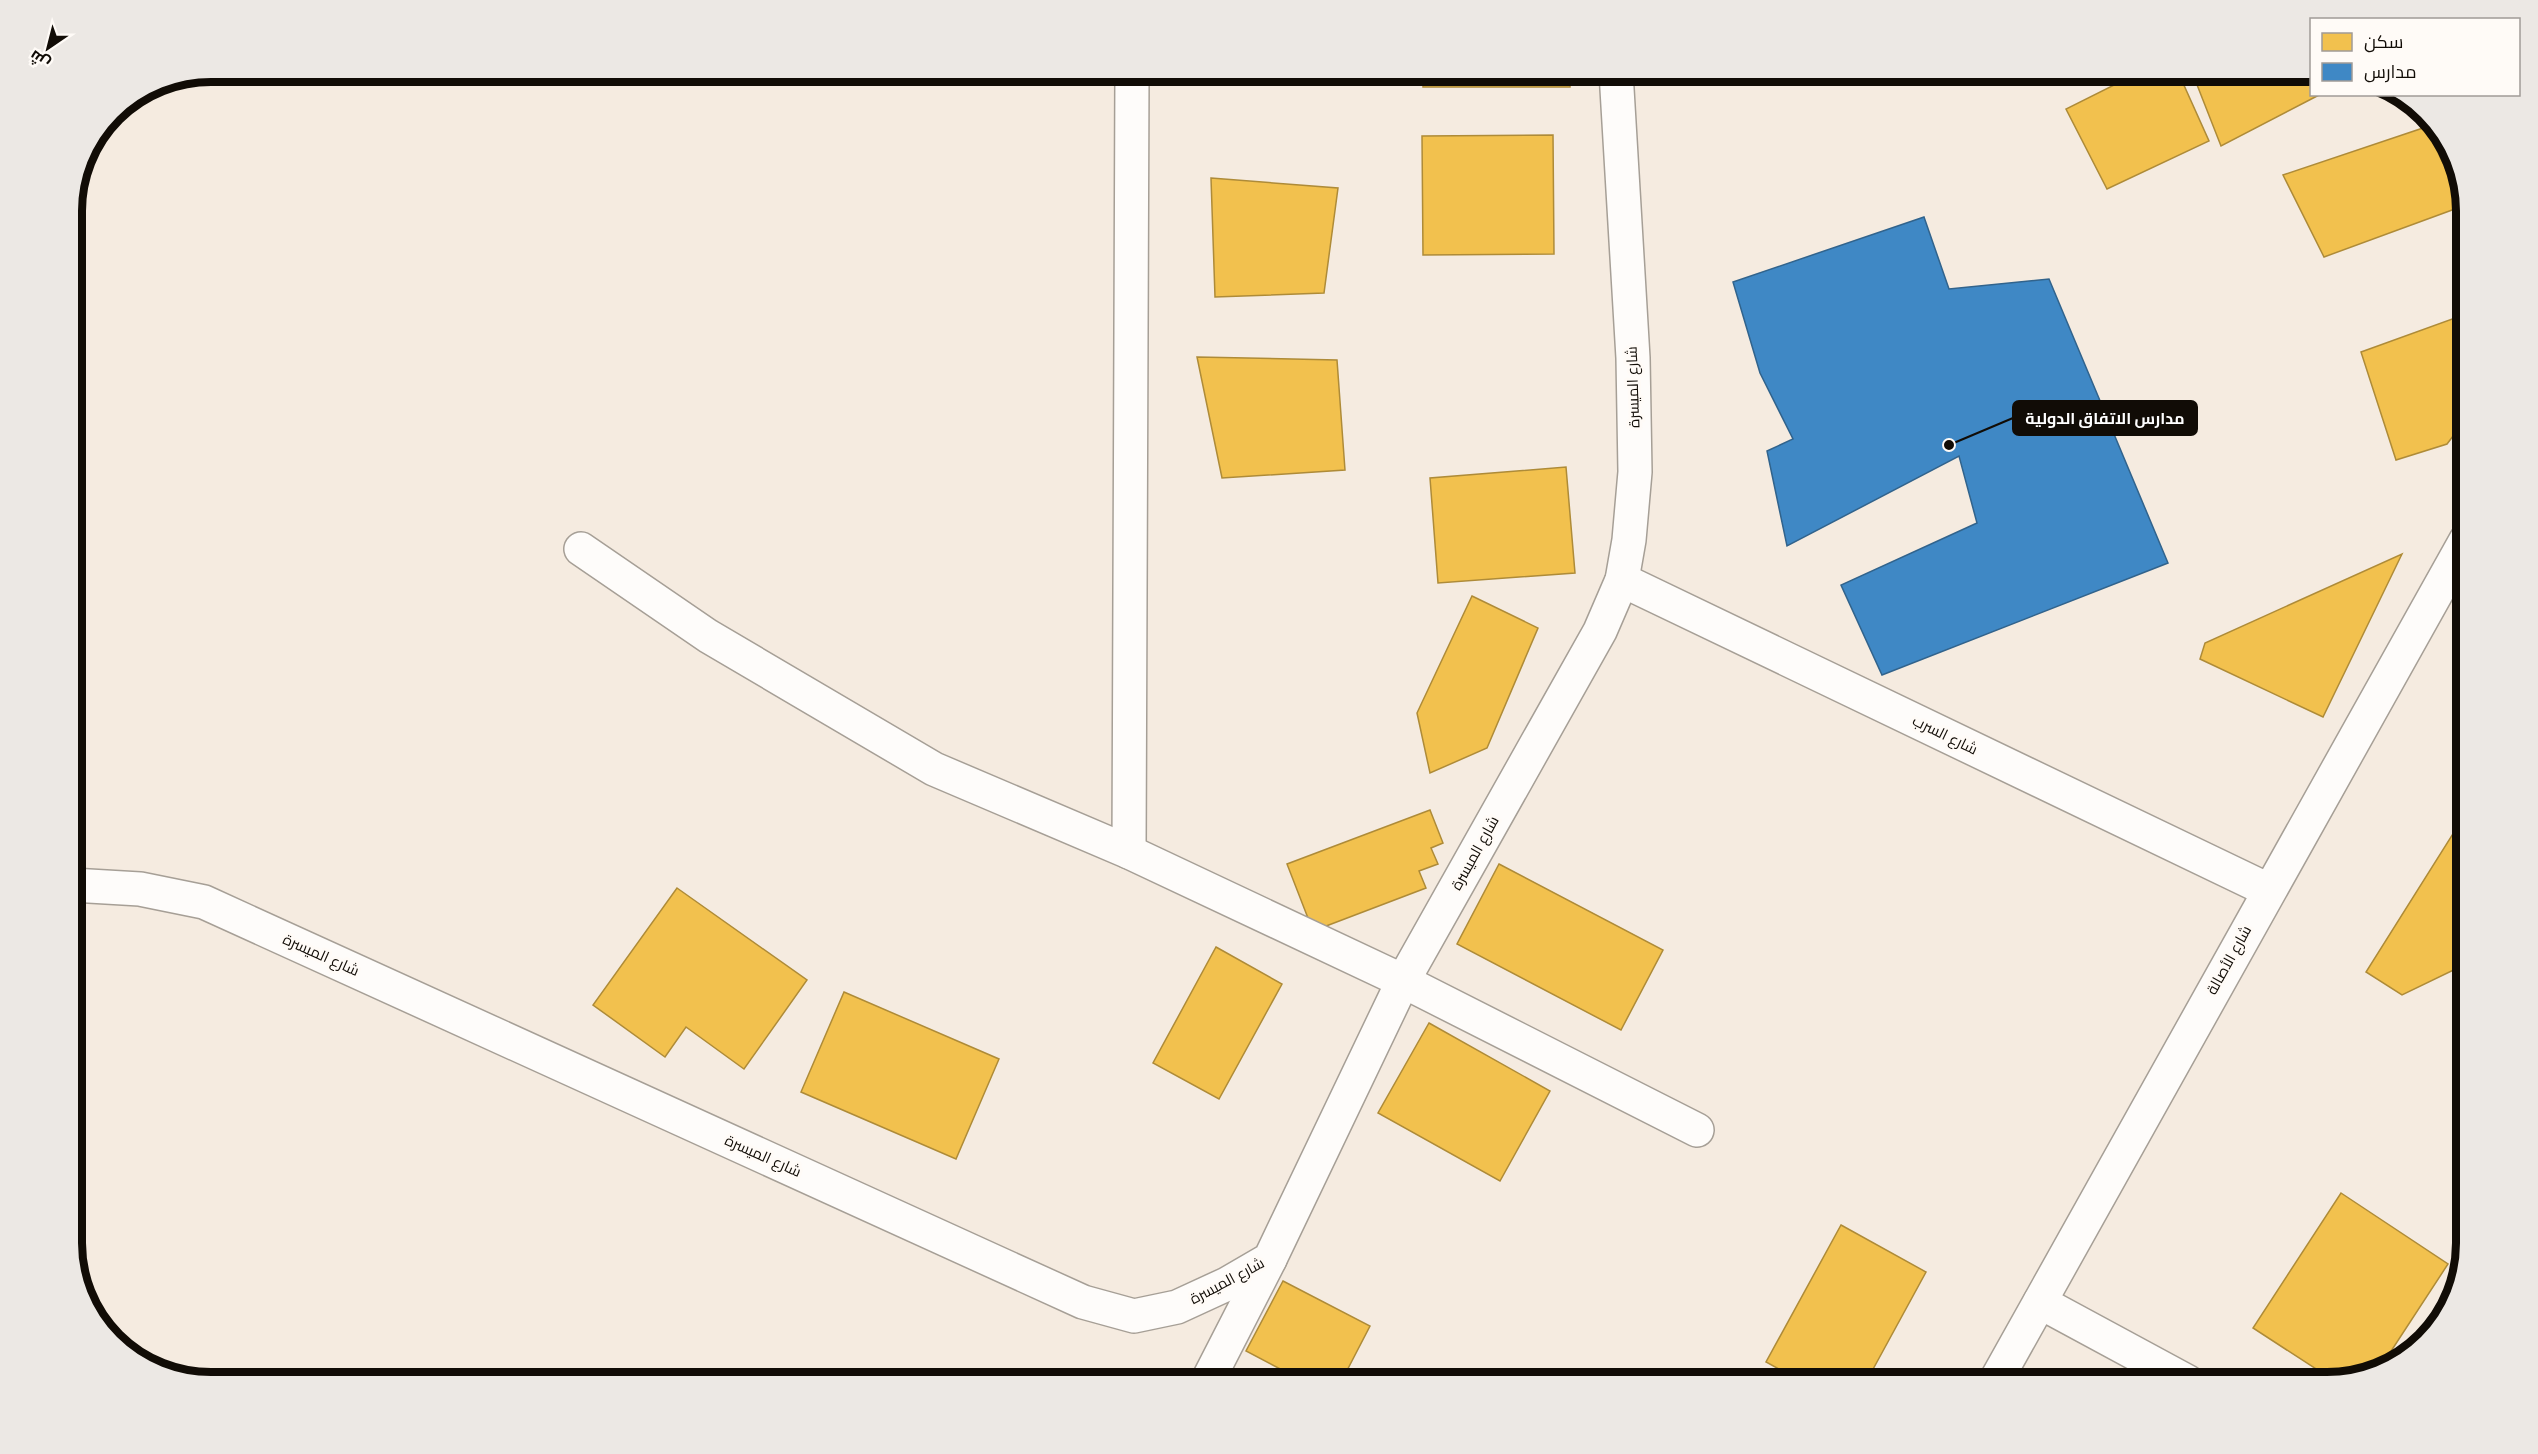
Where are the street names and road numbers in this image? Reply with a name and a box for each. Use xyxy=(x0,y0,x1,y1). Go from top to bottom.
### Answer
street label: شارع الميسرة xyxy=(1621,346,1645,428)
street label: شارع السرب xyxy=(1909,710,1981,760)
street label: شارع الميسرة xyxy=(1446,812,1504,894)
street label: شارع الأصالة xyxy=(2201,921,2257,999)
street label: شارع الميسرة xyxy=(279,928,363,982)
street label: شارع الميسرة xyxy=(721,1129,805,1183)
street label: شارع الميسرة xyxy=(1186,1252,1268,1310)

